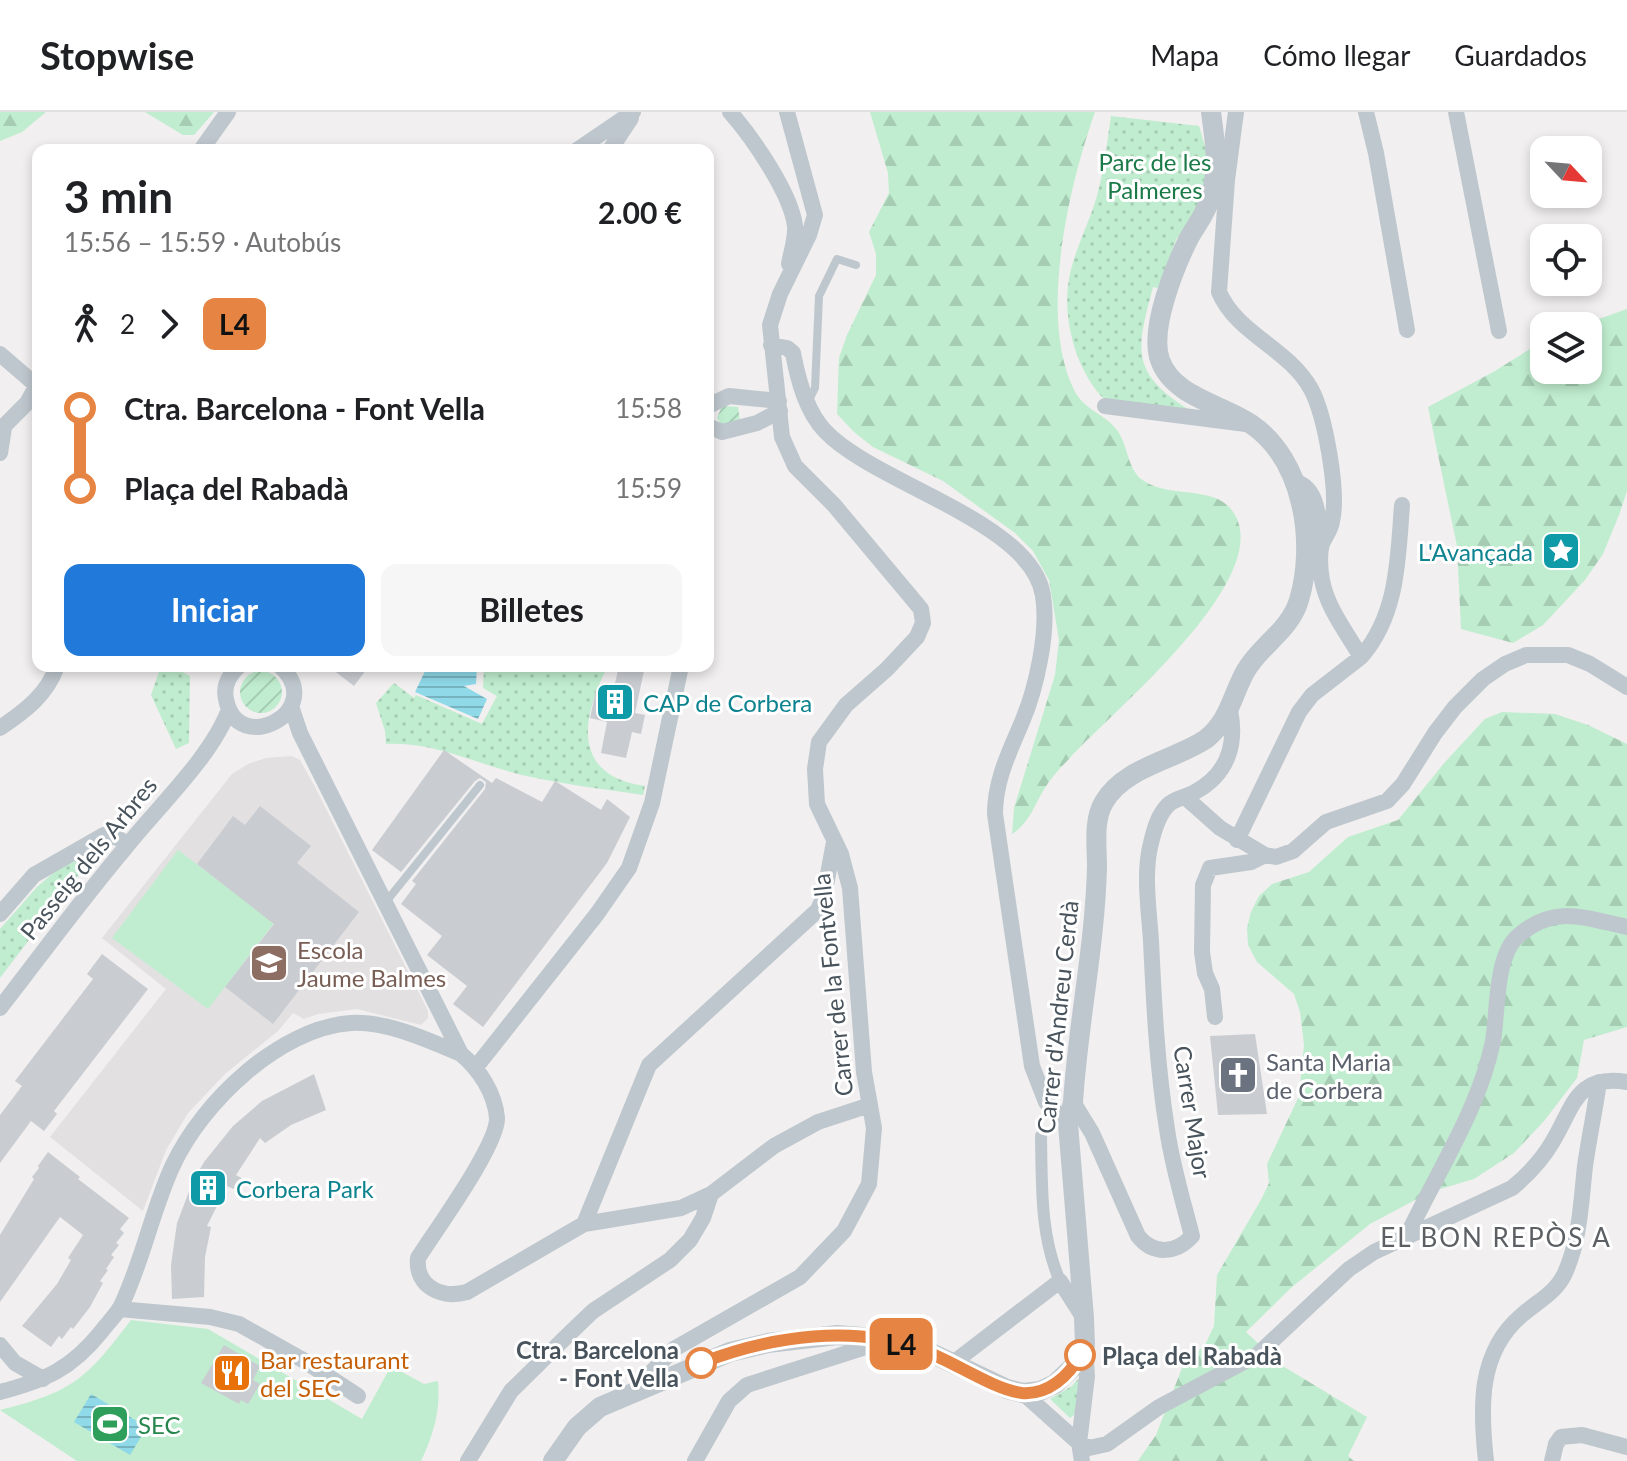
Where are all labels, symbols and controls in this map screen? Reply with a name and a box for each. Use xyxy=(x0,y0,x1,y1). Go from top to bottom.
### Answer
text: Stopwise xyxy=(40,32,194,78)
text: Mapa xyxy=(1150,38,1219,72)
text: Cómo llegar xyxy=(1263,38,1410,72)
text: Guardados xyxy=(1454,38,1587,72)
north arrow xyxy=(1530,136,1602,208)
map controls xyxy=(1530,136,1602,384)
park label: Parc de les Palmeres xyxy=(1099,147,1211,204)
text: 3 min xyxy=(64,170,173,222)
text: 2.00 € xyxy=(598,194,682,230)
button: locate xyxy=(1530,224,1602,296)
text: 15:56 – 15:59 · Autobús xyxy=(64,226,341,258)
icon: walk xyxy=(64,302,108,346)
icon: forward xyxy=(147,302,191,346)
text: L4 xyxy=(219,307,250,341)
text: 2 xyxy=(120,308,135,340)
button: layers xyxy=(1530,312,1602,384)
text: Ctra. Barcelona - Font Vella xyxy=(124,390,485,426)
text: 15:58 xyxy=(615,392,682,424)
text: Plaça del Rabadà xyxy=(124,470,349,506)
text: 15:59 xyxy=(615,472,682,504)
place icon: L'Avançada xyxy=(1540,530,1582,572)
place label: L'Avançada xyxy=(1418,537,1533,566)
button: Iniciar xyxy=(64,564,365,656)
button: Billetes xyxy=(381,564,682,656)
building icon: CAP de Corbera xyxy=(594,681,636,723)
place label: CAP de Corbera xyxy=(643,688,812,717)
street label: Passeig dels Arbres xyxy=(13,771,163,945)
street label: Carrer de la Fontvella xyxy=(806,872,858,1098)
street label: Carrer d'Andreu Cerdà xyxy=(1030,899,1084,1135)
place label: Escola Jaume Balmes xyxy=(297,935,446,992)
school or university icon: Escola Jaume Balmes xyxy=(248,942,290,984)
street label: Carrer Major xyxy=(1168,1044,1218,1181)
place label: Santa Maria de Corbera xyxy=(1266,1047,1391,1104)
church icon: Santa Maria de Corbera xyxy=(1217,1054,1259,1096)
building icon: Corbera Park xyxy=(187,1167,229,1209)
place label: Corbera Park xyxy=(236,1174,375,1203)
district label: EL BON REPÒS A xyxy=(1380,1221,1612,1253)
line badge: L4 xyxy=(865,1318,937,1370)
text: L4 xyxy=(886,1327,916,1361)
place label: Ctra. Barcelona - Font Vella xyxy=(516,1335,679,1392)
marker: Plaça del Rabadà xyxy=(1065,1340,1095,1370)
place label: Plaça del Rabadà xyxy=(1102,1341,1282,1370)
place label: Bar restaurant del SEC xyxy=(260,1345,410,1402)
marker: Ctra. Barcelona - Font Vella xyxy=(686,1348,716,1378)
restaurant icon: Bar restaurant del SEC xyxy=(211,1352,253,1394)
sports icon: SEC xyxy=(89,1403,131,1445)
place label: SEC xyxy=(138,1410,181,1439)

